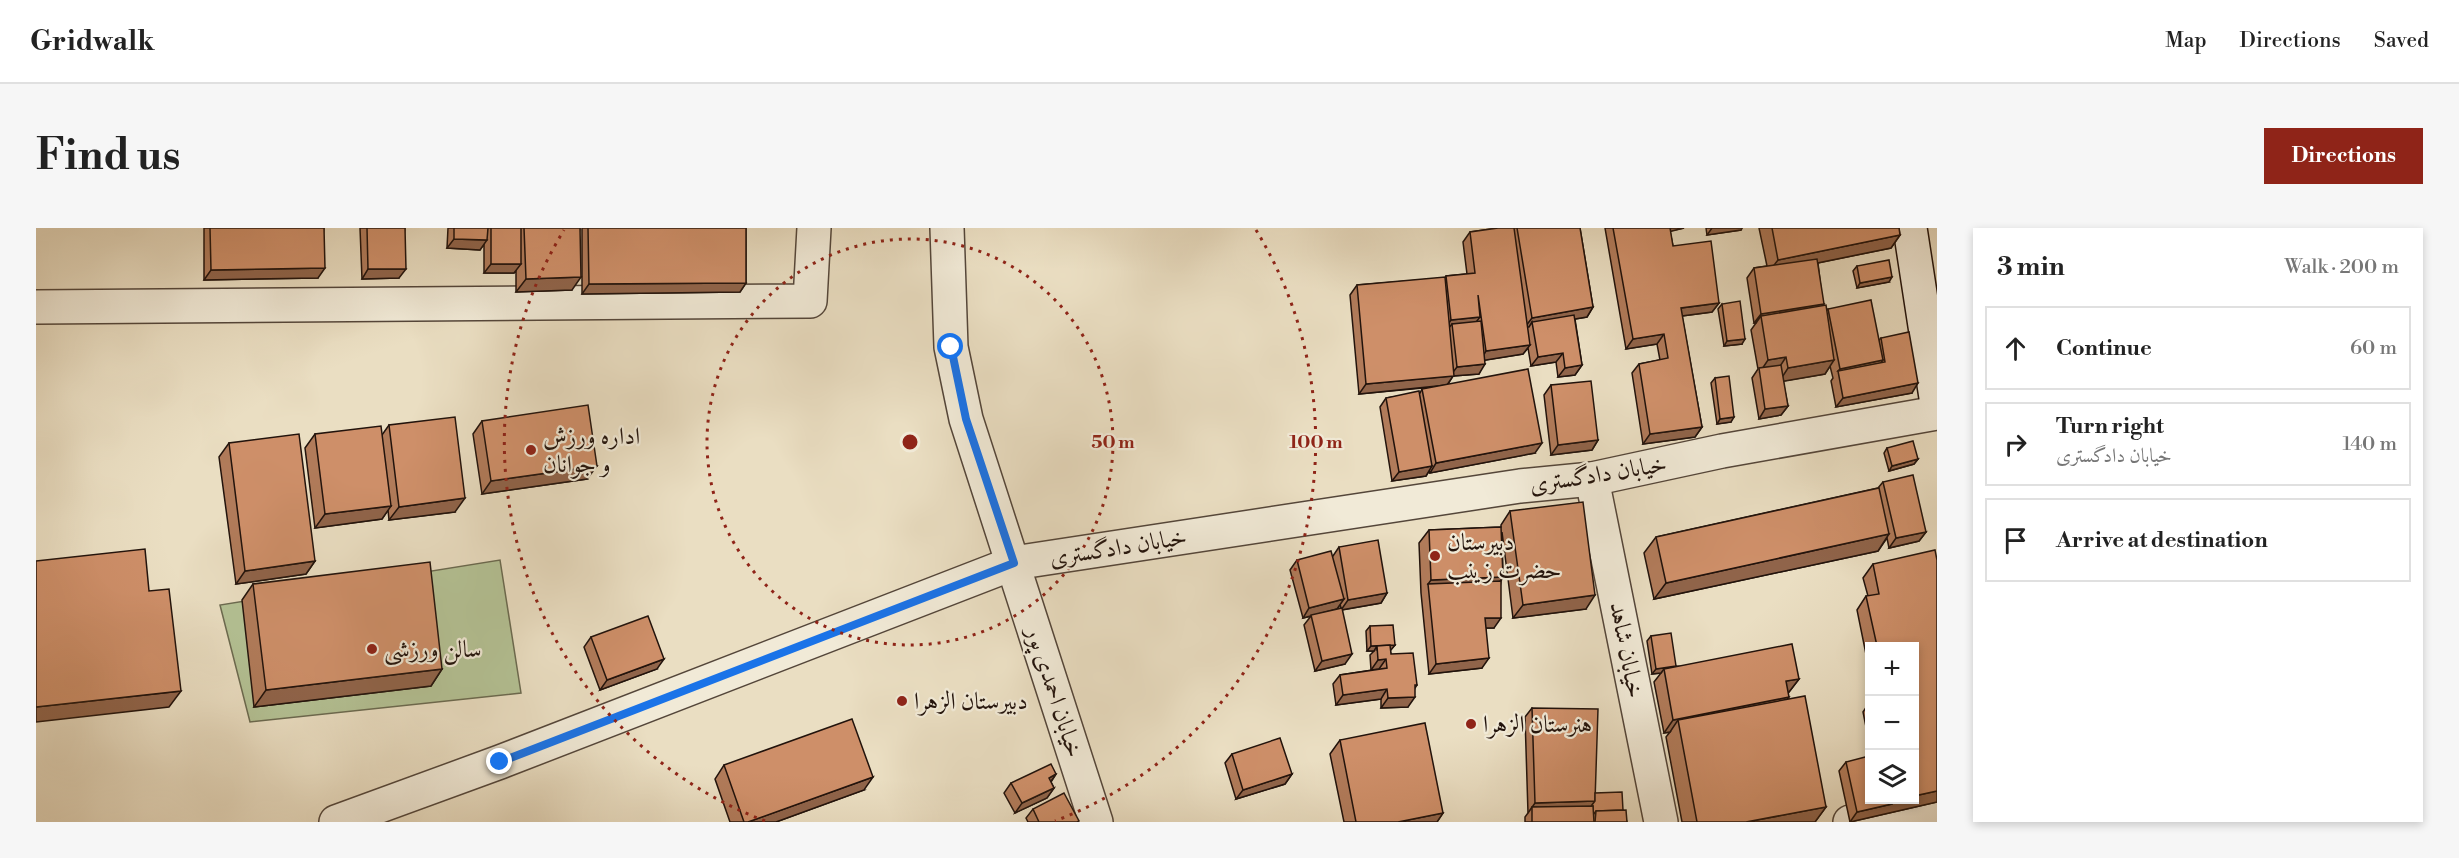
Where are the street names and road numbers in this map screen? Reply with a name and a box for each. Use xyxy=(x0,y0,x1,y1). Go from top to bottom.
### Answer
street label: خیابان دادگستری xyxy=(1527,449,1669,501)
street label: خیابان دادگستری xyxy=(1047,522,1189,574)
street label: خیابان شاهد xyxy=(1602,600,1650,701)
street label: خیابان احمدی پور xyxy=(1017,621,1089,762)

